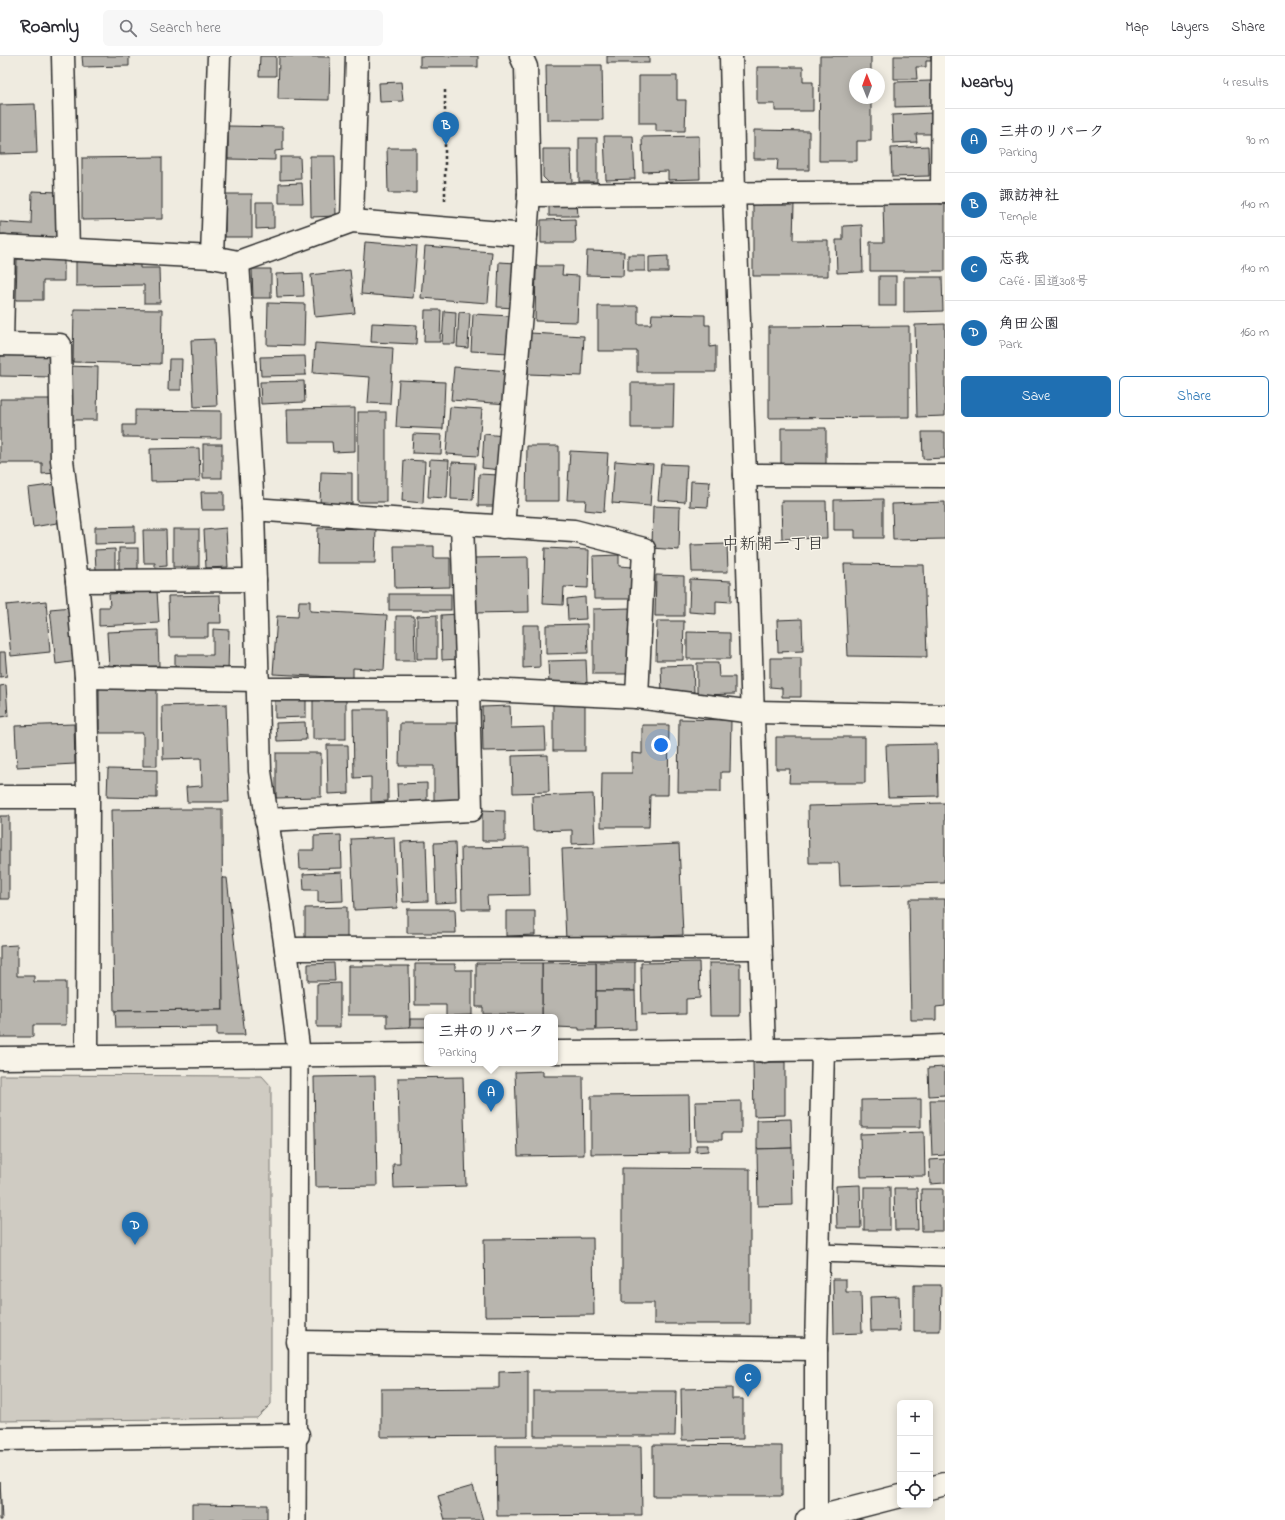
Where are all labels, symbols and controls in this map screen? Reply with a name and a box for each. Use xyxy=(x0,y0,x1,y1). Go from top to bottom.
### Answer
search box xyxy=(103,10,383,46)
text: Roamly xyxy=(20,14,79,41)
icon: search xyxy=(117,17,139,39)
text: Search here xyxy=(149,17,221,39)
text: Map xyxy=(1125,17,1149,38)
text: Layers xyxy=(1171,17,1209,38)
text: Share xyxy=(1231,17,1265,38)
north arrow xyxy=(849,68,885,104)
text: Nearby xyxy=(961,70,1013,95)
text: 4 results xyxy=(1223,73,1269,92)
pin: B xyxy=(433,112,459,145)
text: 三井のリパーク xyxy=(999,121,1104,143)
text: A xyxy=(970,131,978,150)
text: 90 m xyxy=(1246,131,1269,150)
text: Parking xyxy=(999,143,1037,162)
text: 諏訪神社 xyxy=(999,185,1059,207)
text: B xyxy=(970,195,978,214)
text: 140 m xyxy=(1241,195,1269,214)
text: Temple xyxy=(999,207,1037,226)
text: 忘我 xyxy=(999,248,1029,270)
text: C xyxy=(970,259,978,278)
text: 140 m xyxy=(1241,259,1269,278)
text: Café · 国道308号 xyxy=(999,272,1088,291)
text: 角田公園 xyxy=(999,313,1059,335)
text: D xyxy=(969,323,979,342)
text: 160 m xyxy=(1240,323,1269,342)
text: Park xyxy=(999,335,1023,354)
button: Save xyxy=(961,376,1111,417)
button: Share xyxy=(1119,376,1269,417)
district label: 中新開一丁目 xyxy=(722,532,824,557)
your location xyxy=(651,735,671,755)
popup xyxy=(424,1014,558,1066)
text: 三井のリパーク xyxy=(438,1021,544,1043)
text: Parking xyxy=(438,1043,477,1062)
pin: A xyxy=(478,1079,504,1112)
pin: D xyxy=(122,1212,148,1245)
pin: C xyxy=(735,1364,761,1397)
map controls xyxy=(897,1400,933,1508)
button: + xyxy=(897,1400,933,1436)
button: − xyxy=(897,1436,933,1472)
button: locate xyxy=(897,1472,933,1508)

